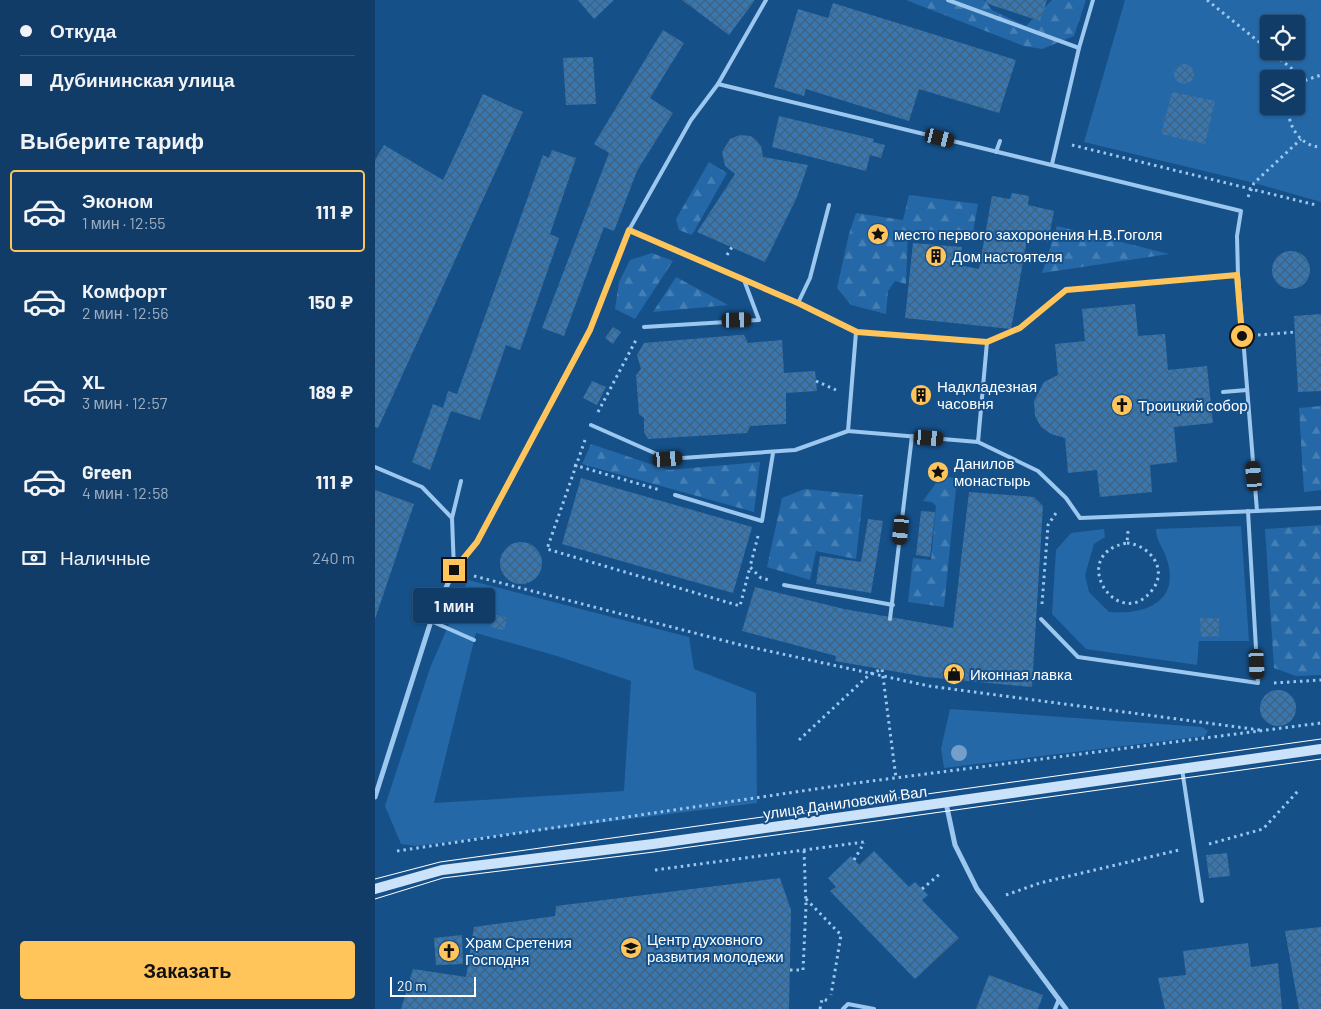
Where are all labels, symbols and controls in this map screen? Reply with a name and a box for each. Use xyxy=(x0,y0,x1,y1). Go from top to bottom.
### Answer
map controls xyxy=(1260,15,1305,115)
button: locate xyxy=(1260,15,1305,60)
text: Откуда xyxy=(50,19,116,42)
text: Дубининская улица xyxy=(50,68,234,91)
button: layers xyxy=(1260,70,1305,115)
text: Выберите тариф xyxy=(20,127,204,153)
car xyxy=(923,127,956,149)
icon: car xyxy=(22,189,67,234)
text: Эконом xyxy=(82,189,153,212)
text: 111 ₽ xyxy=(315,200,353,223)
text: 1 мин · 12:55 xyxy=(82,213,165,232)
place icon: место первого захоронения Н.В.Гоголя xyxy=(866,222,890,246)
place label: место первого захоронения Н.В.Гоголя xyxy=(894,225,1162,243)
building icon: Дом настоятеля xyxy=(924,244,948,268)
place label: Дом настоятеля xyxy=(952,247,1063,265)
icon: car xyxy=(22,279,67,324)
text: Комфорт xyxy=(82,279,167,302)
text: 150 ₽ xyxy=(308,290,353,313)
text: 2 мин · 12:56 xyxy=(82,303,168,322)
car xyxy=(721,312,752,328)
route start xyxy=(1231,325,1253,347)
icon: car xyxy=(22,369,67,414)
text: XL xyxy=(82,370,105,393)
place label: Надкладезная часовня xyxy=(937,377,1037,412)
text: 189 ₽ xyxy=(309,380,353,403)
building icon: Надкладезная часовня xyxy=(909,383,933,407)
text: 3 мин · 12:57 xyxy=(82,393,167,412)
church icon: Троицкий собор xyxy=(1110,393,1134,417)
place label: Троицкий собор xyxy=(1138,396,1248,414)
car xyxy=(913,429,944,447)
car xyxy=(652,450,683,468)
place label: Данилов монастырь xyxy=(954,454,1031,489)
icon: car xyxy=(22,459,67,504)
text: Green xyxy=(82,460,132,483)
place icon: Данилов монастырь xyxy=(926,460,950,484)
car xyxy=(1245,460,1262,492)
text: 111 ₽ xyxy=(315,470,353,493)
text: 4 мин · 12:58 xyxy=(82,483,169,502)
car xyxy=(891,514,910,546)
icon: cash xyxy=(20,544,48,572)
text: Наличные xyxy=(60,546,151,569)
text: 240 m xyxy=(312,548,355,567)
route end xyxy=(443,559,465,581)
callout: 1 мин xyxy=(413,588,495,622)
text: 1 мин xyxy=(434,596,474,615)
car xyxy=(1248,649,1265,679)
shop icon: Иконная лавка xyxy=(942,662,966,686)
place label: Иконная лавка xyxy=(970,665,1073,683)
street label: улица Даниловский Вал xyxy=(762,782,928,822)
place label: Центр духовного развития молодежи xyxy=(647,930,784,965)
place label: Храм Сретения Господня xyxy=(465,933,572,968)
school or university icon: Центр духовного развития молодежи xyxy=(619,936,643,960)
church icon: Храм Сретения Господня xyxy=(437,939,461,963)
button: Заказать xyxy=(20,941,355,999)
scale bar xyxy=(390,974,476,997)
text: 20 m xyxy=(397,977,427,994)

